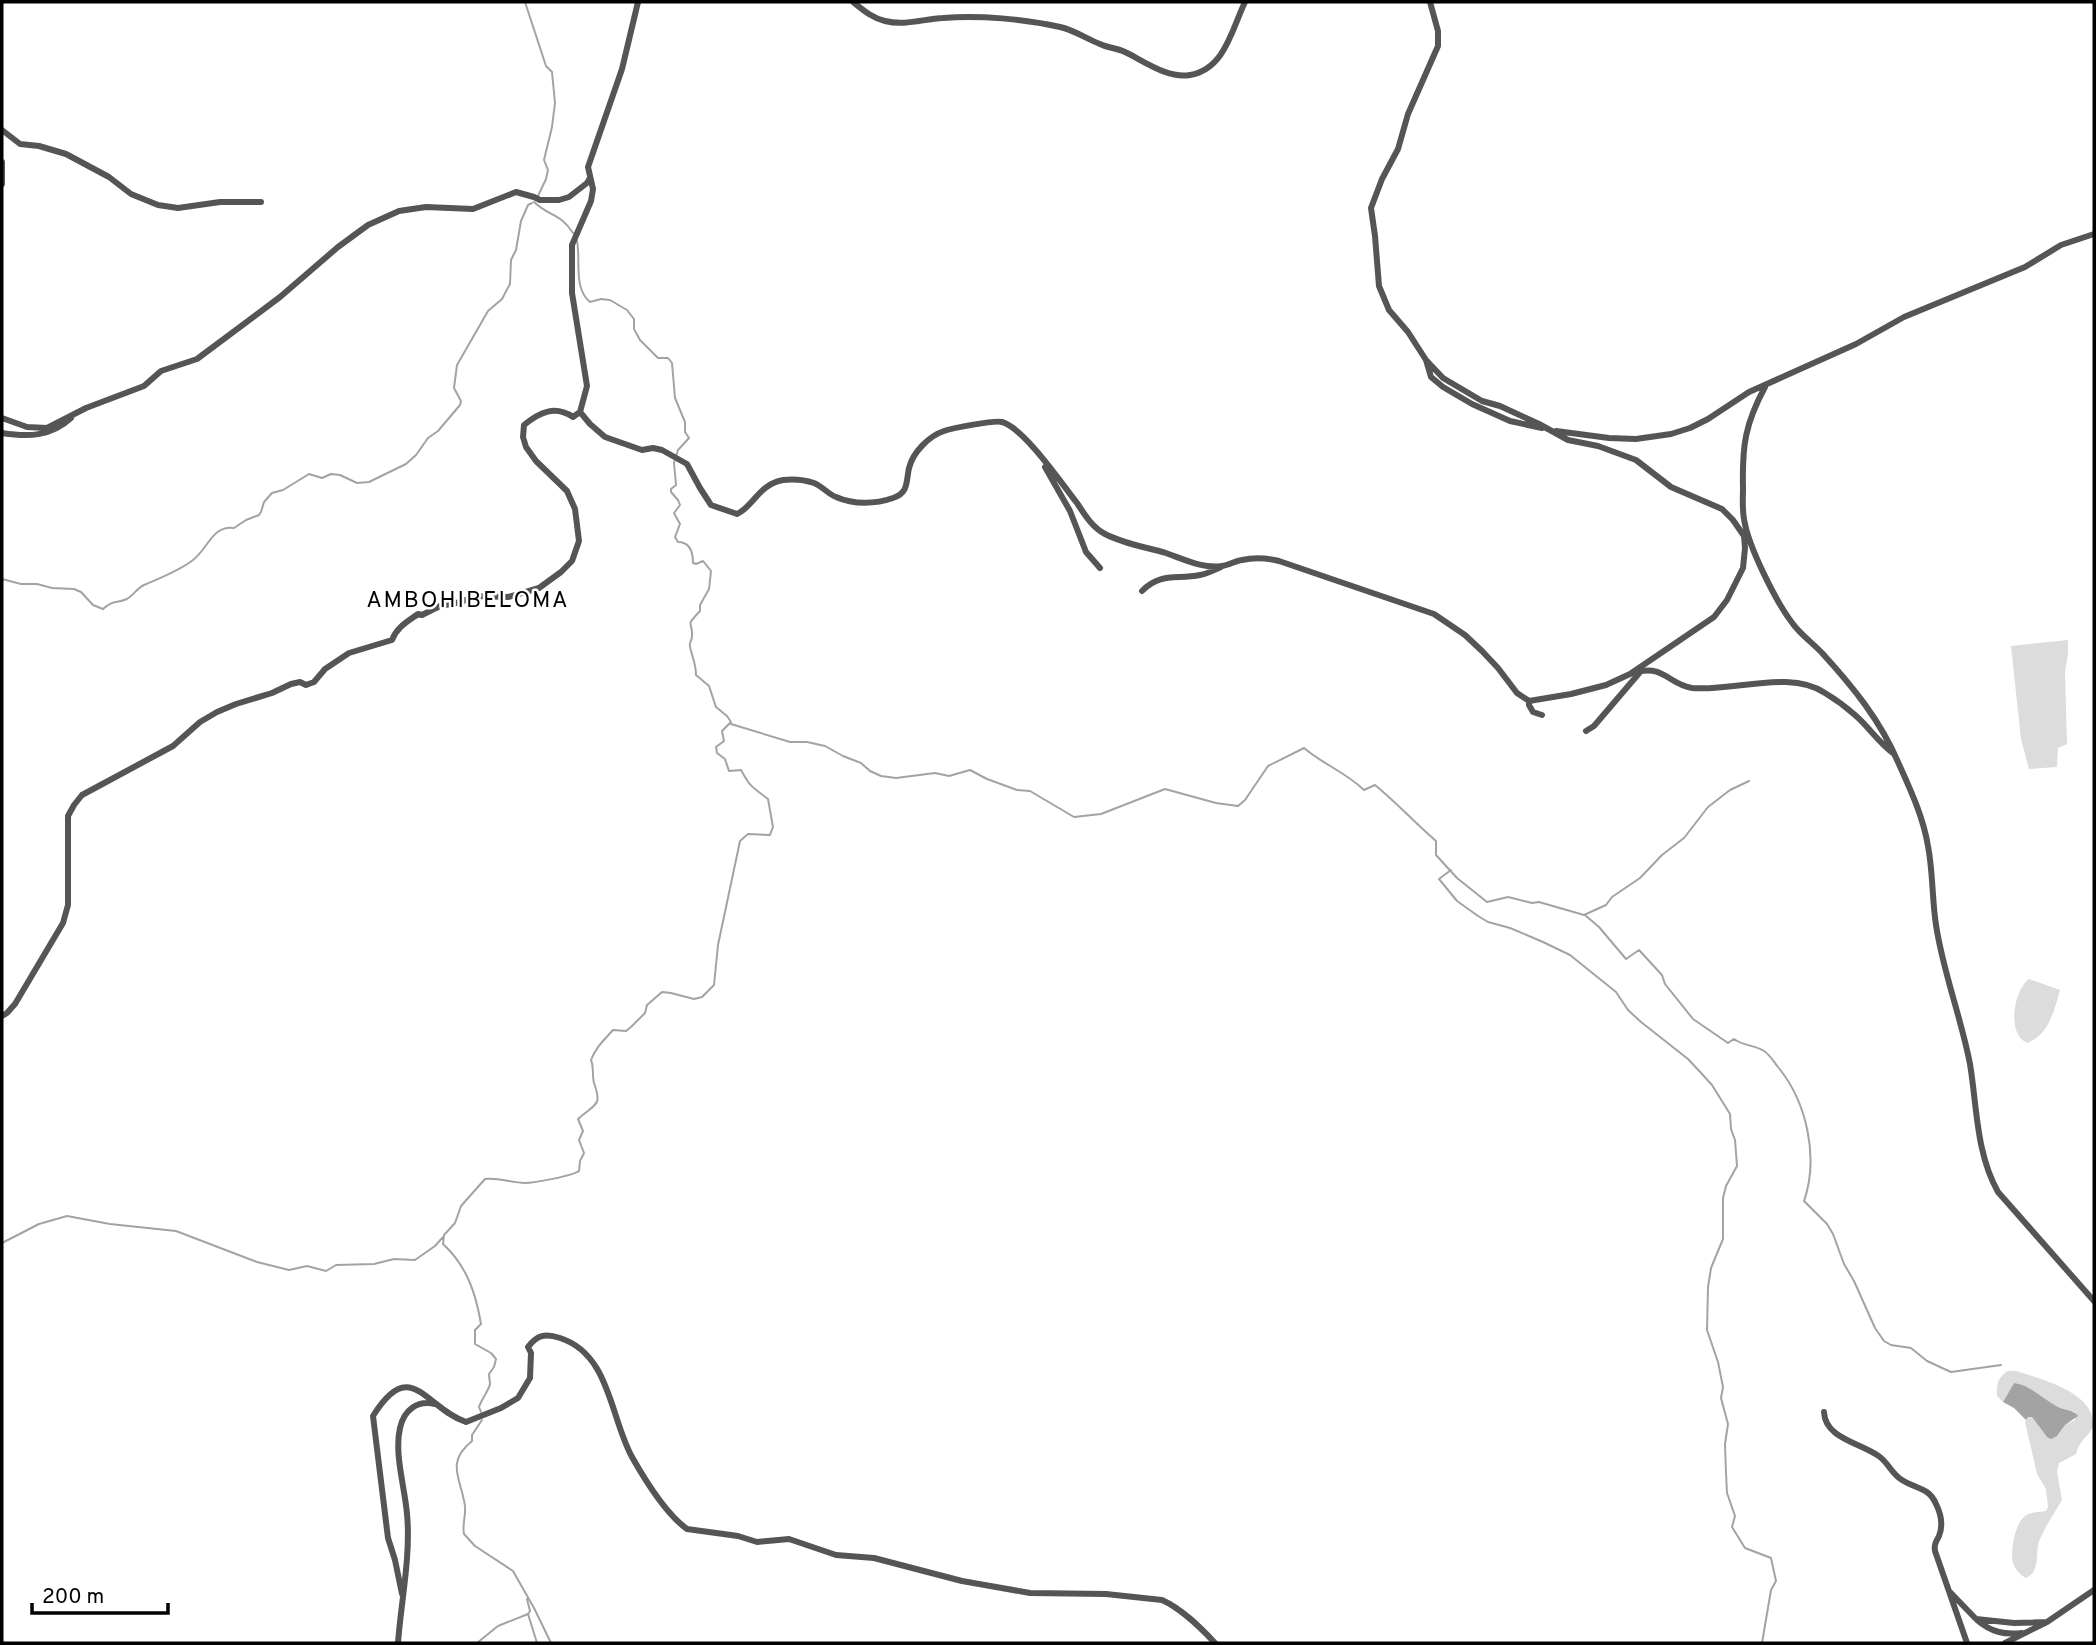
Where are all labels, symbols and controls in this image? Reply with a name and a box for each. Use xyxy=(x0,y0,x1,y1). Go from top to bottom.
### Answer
district label: AMBOHIBELOMA xyxy=(366,587,570,616)
scale bar xyxy=(32,1572,168,1616)
text: 200 m xyxy=(42,1584,104,1611)

